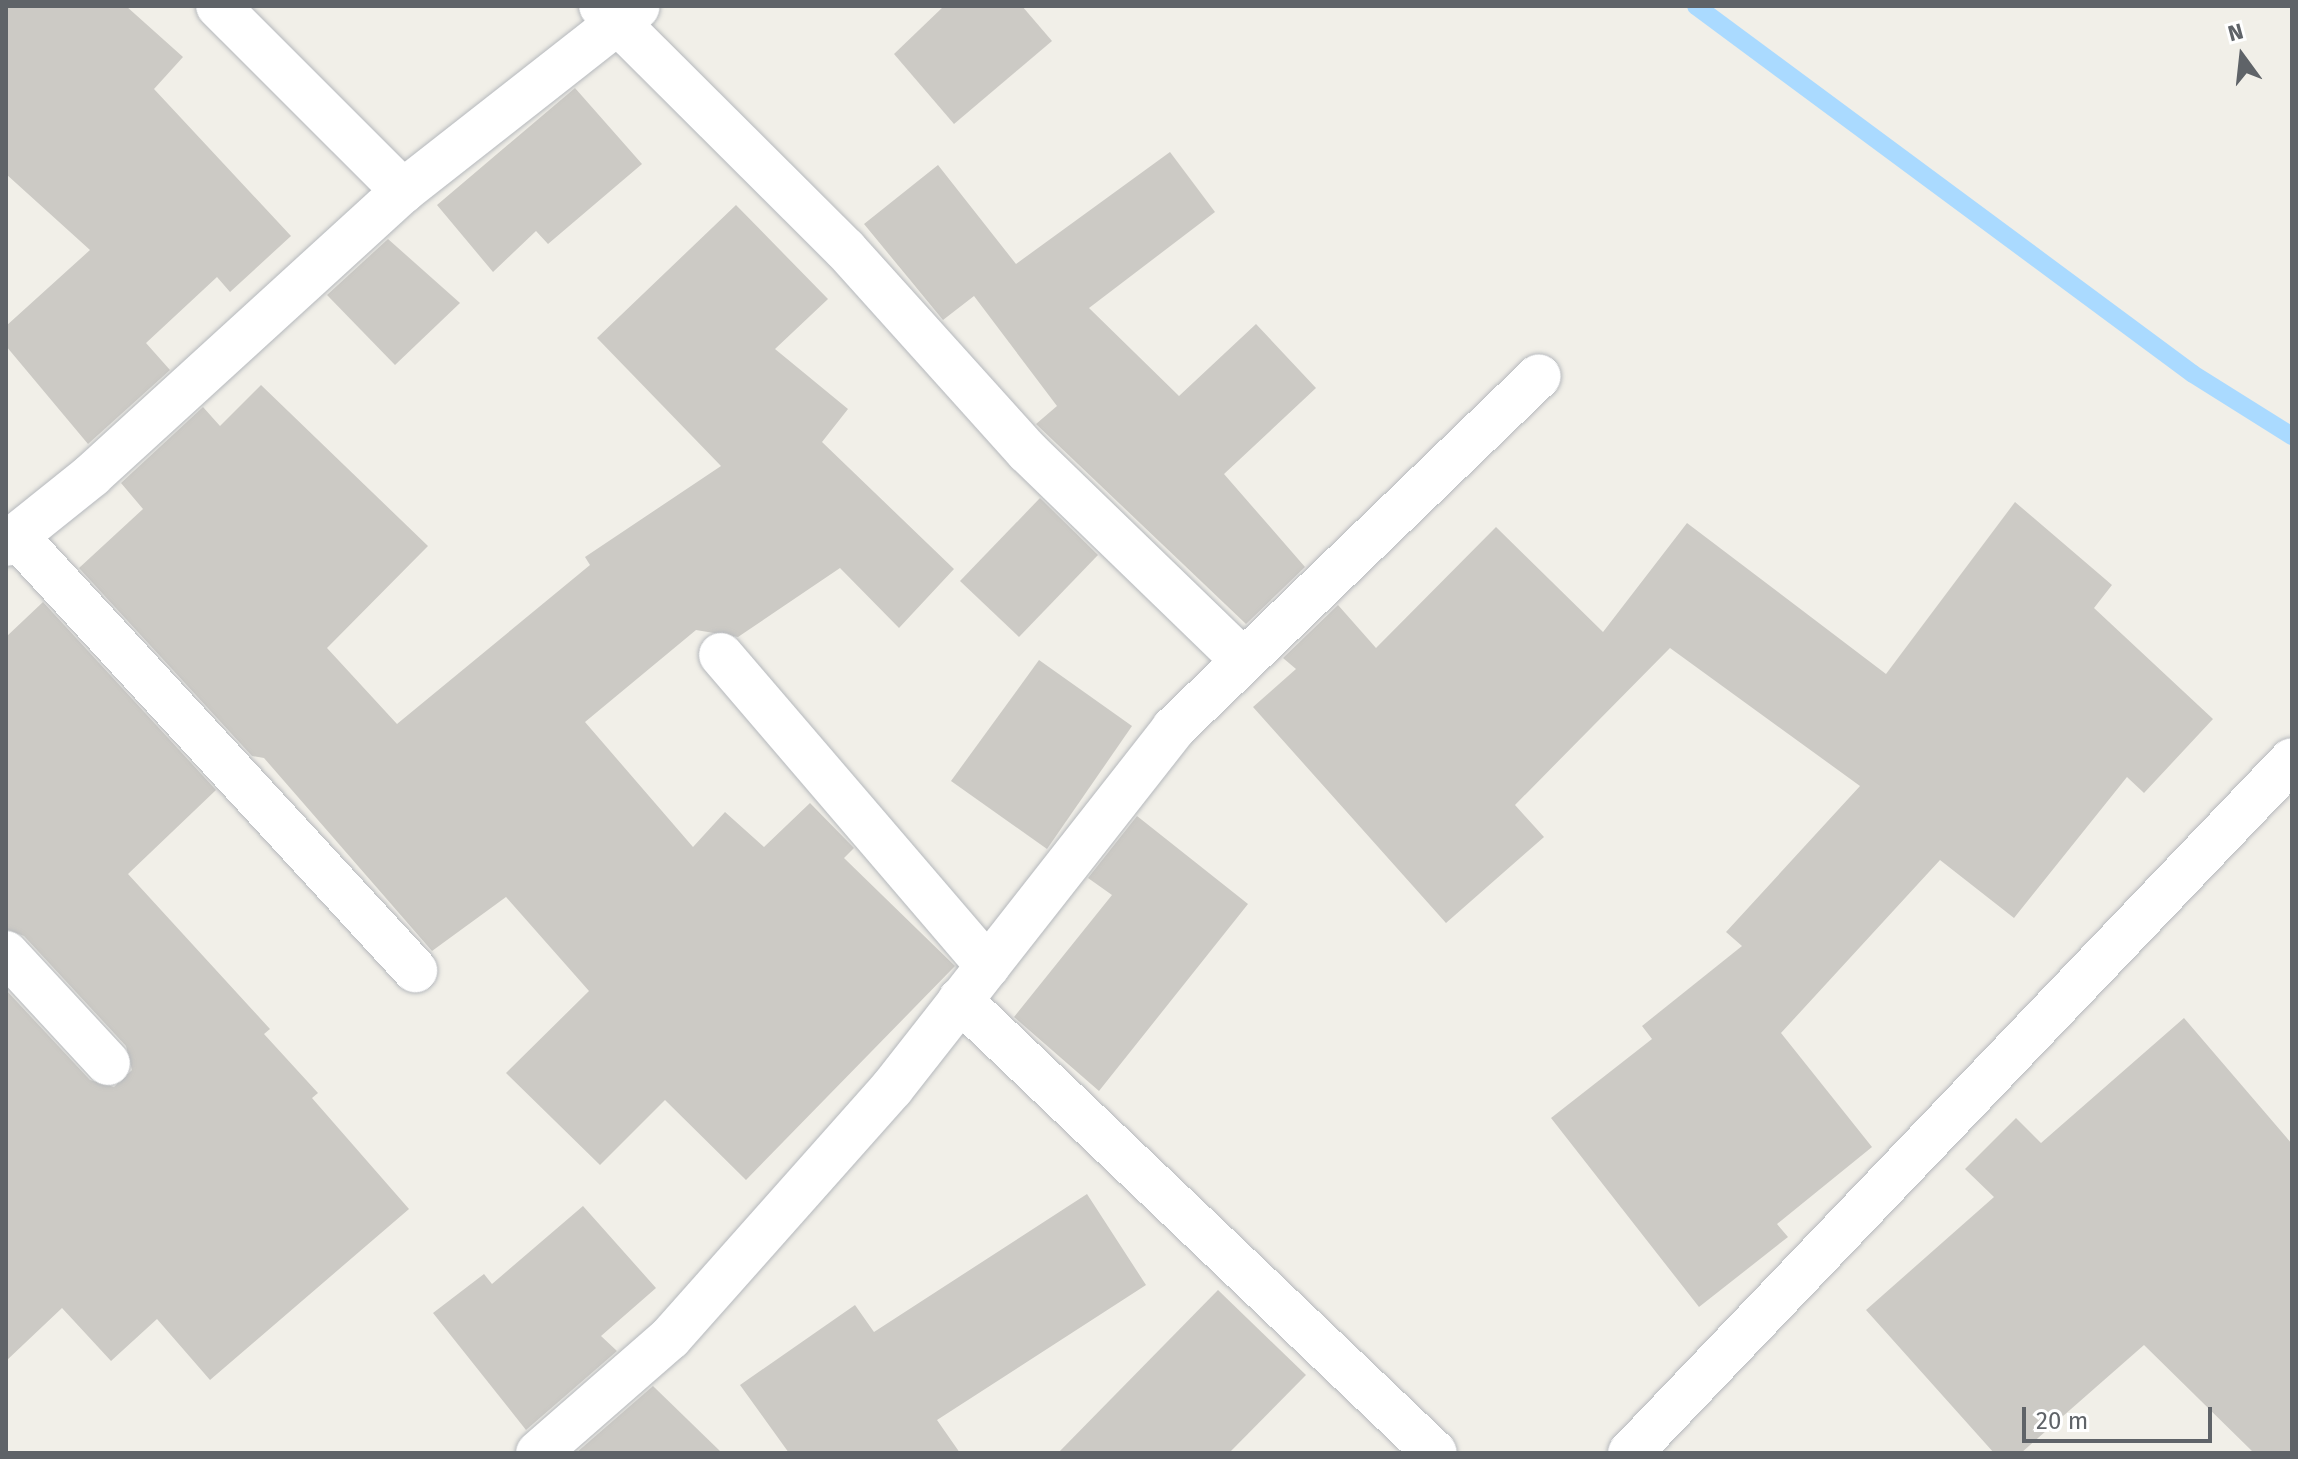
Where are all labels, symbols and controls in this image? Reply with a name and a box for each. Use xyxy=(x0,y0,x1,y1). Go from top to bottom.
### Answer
north arrow xyxy=(2202,16,2282,96)
text: N xyxy=(2225,17,2246,47)
scale bar xyxy=(2026,1391,2216,1441)
text: 20 m xyxy=(2036,1407,2088,1435)

